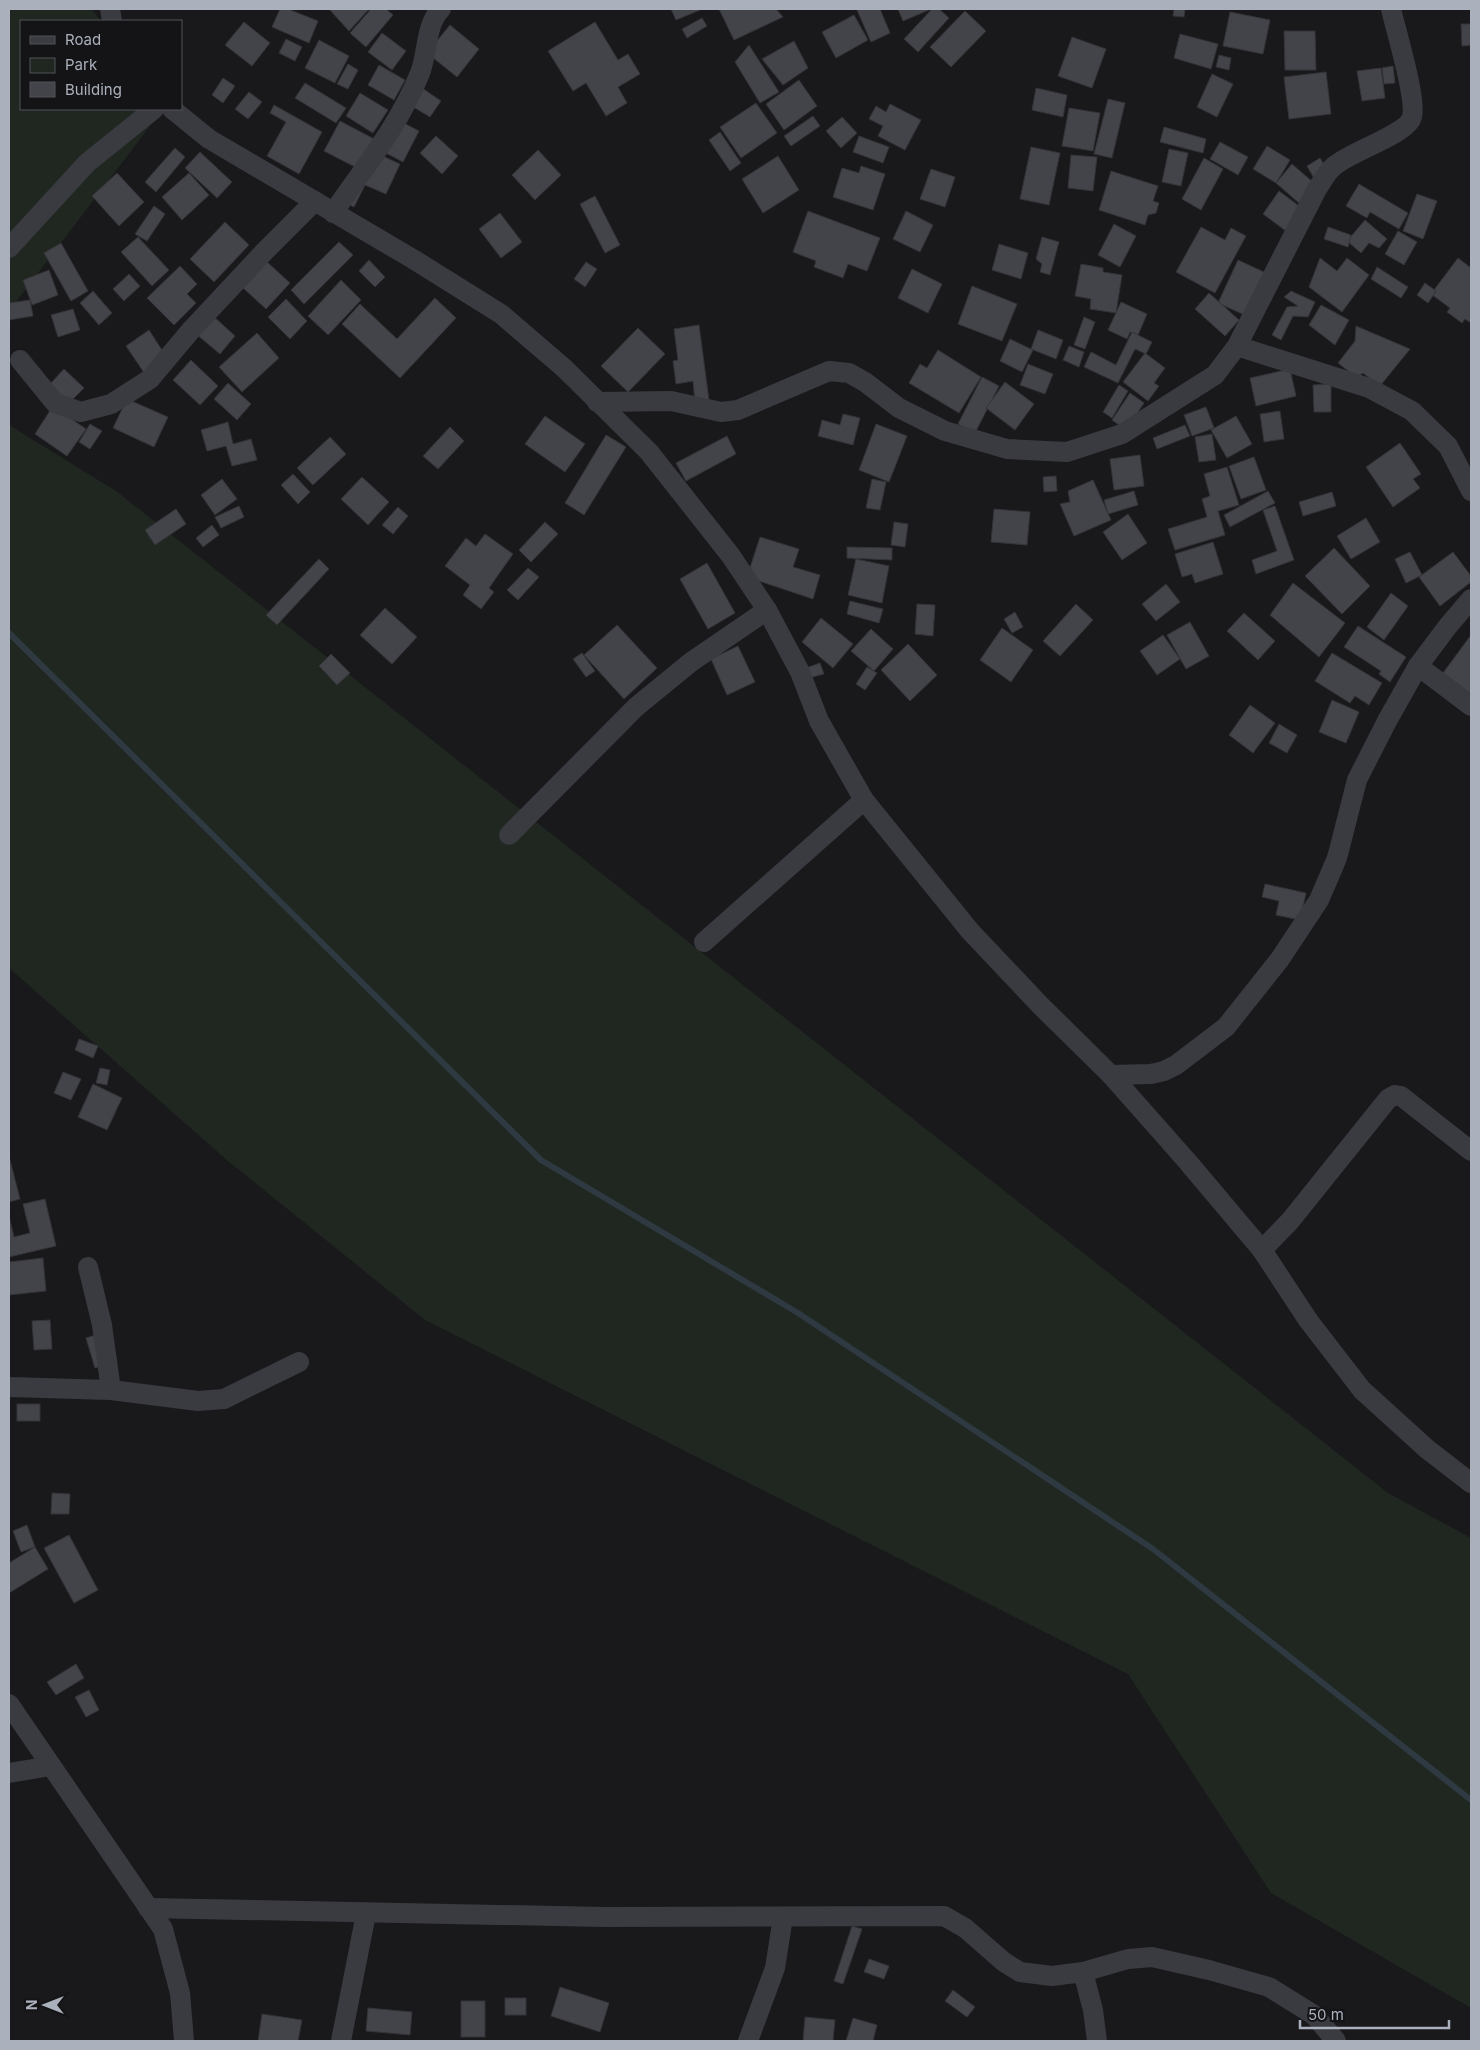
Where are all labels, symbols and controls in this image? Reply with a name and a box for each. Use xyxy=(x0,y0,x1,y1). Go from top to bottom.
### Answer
legend xyxy=(20,20,182,110)
text: Road xyxy=(65,30,101,49)
text: Park xyxy=(65,55,98,74)
text: Building xyxy=(65,80,122,99)
north arrow xyxy=(20,1980,70,2030)
scale bar xyxy=(1300,1998,1449,2030)
text: N xyxy=(23,2000,40,2010)
text: 50 m xyxy=(1308,2005,1344,2024)

